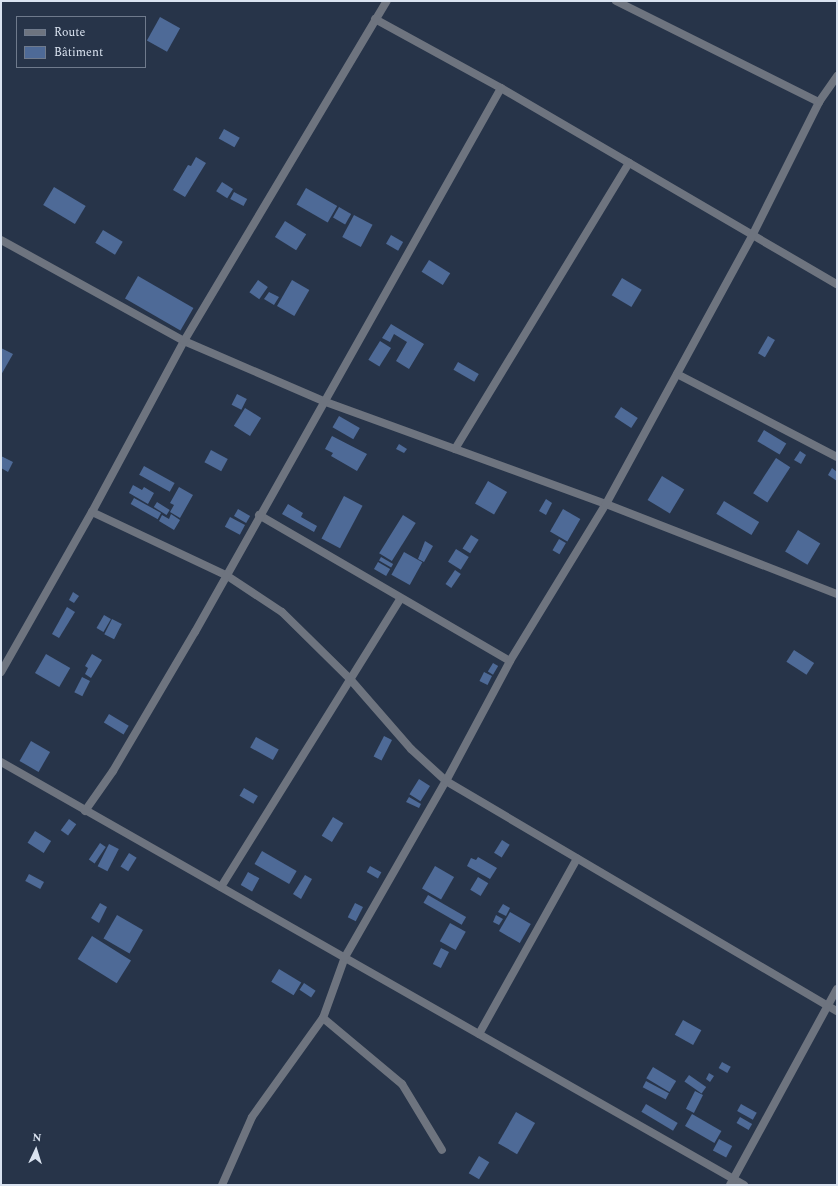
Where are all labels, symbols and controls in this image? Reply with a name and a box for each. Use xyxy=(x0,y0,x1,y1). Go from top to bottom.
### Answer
legend xyxy=(16,16,146,68)
text: Route xyxy=(54,23,85,42)
text: Bâtiment xyxy=(54,43,103,62)
text: N xyxy=(32,1129,42,1146)
north arrow xyxy=(16,1130,56,1170)

